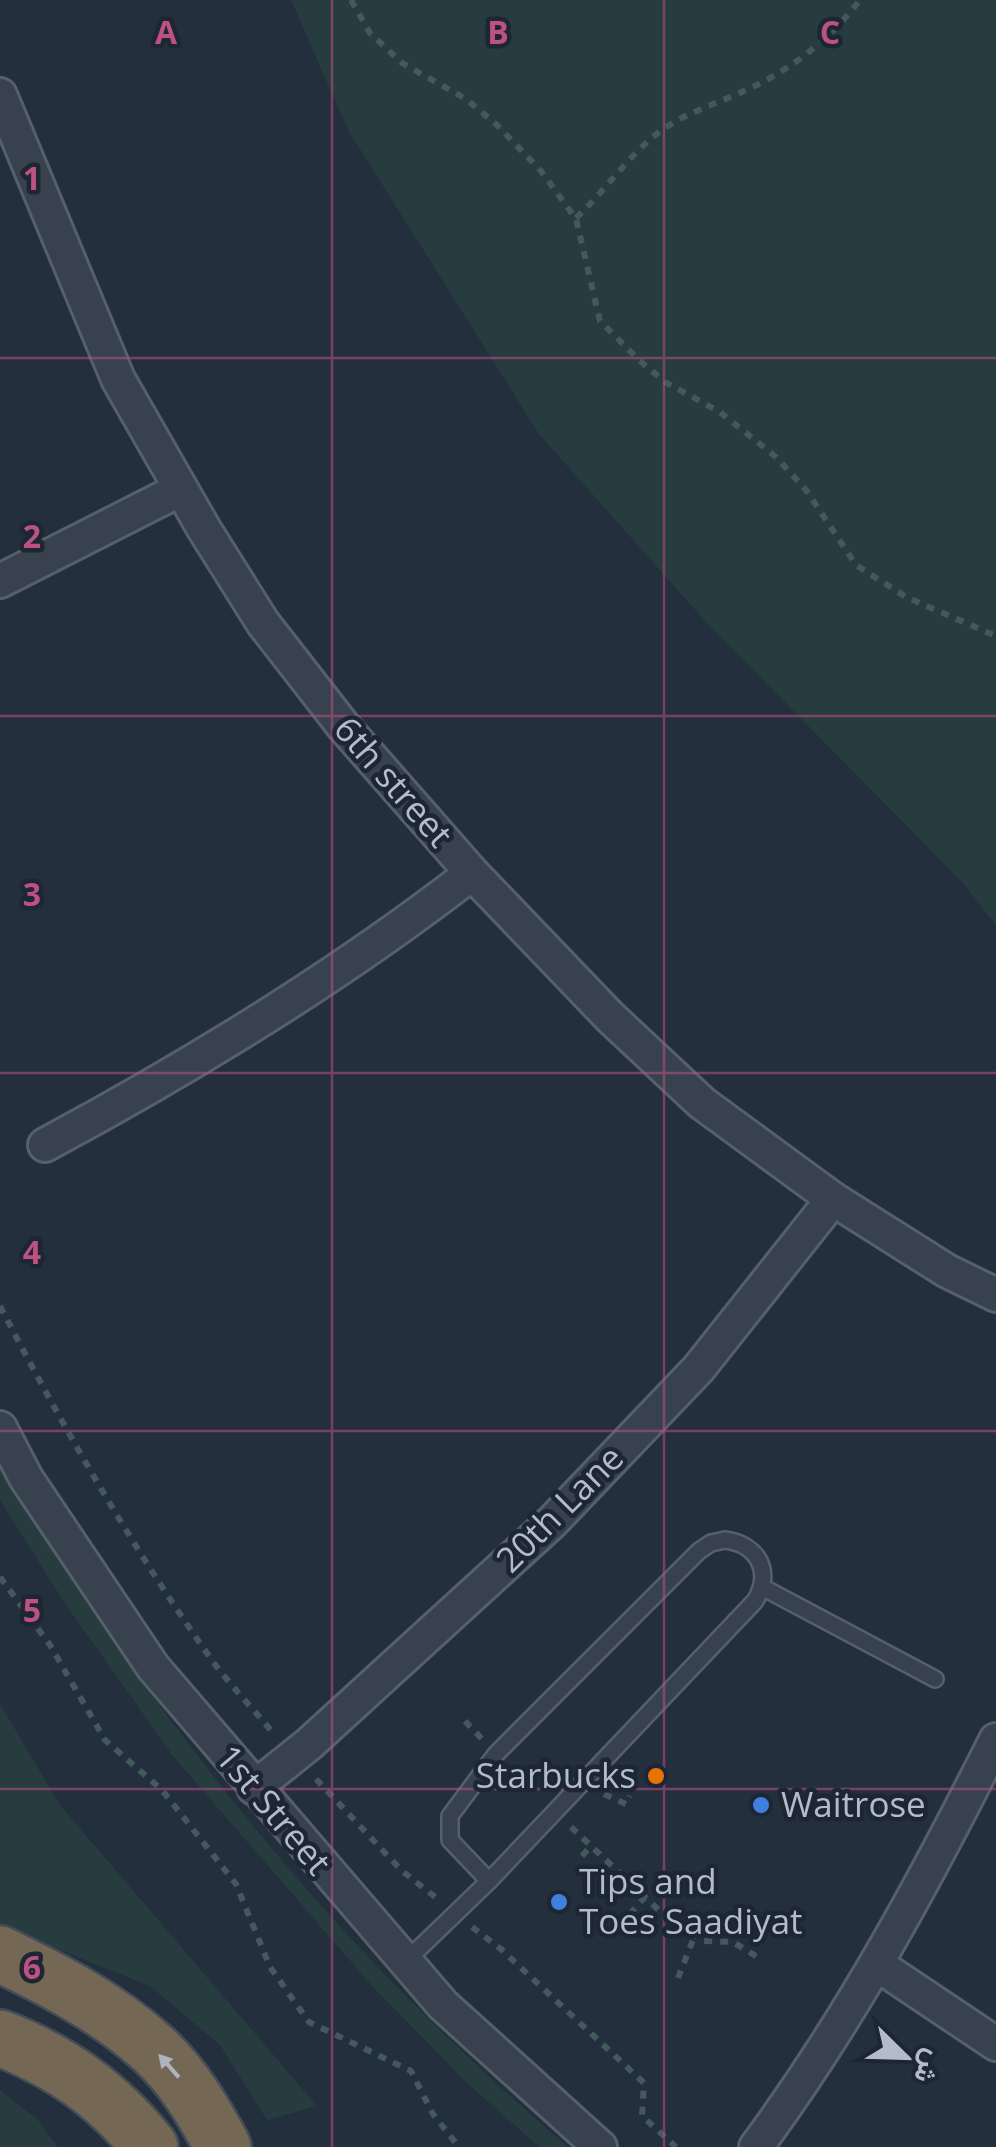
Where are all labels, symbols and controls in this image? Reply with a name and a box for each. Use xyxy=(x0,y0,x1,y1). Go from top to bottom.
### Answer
text: A xyxy=(155,10,178,53)
text: B xyxy=(487,10,509,53)
text: C xyxy=(820,10,840,53)
text: 1 xyxy=(23,156,41,199)
text: 2 xyxy=(23,514,41,557)
street label: 6th street xyxy=(324,706,464,856)
text: 3 xyxy=(23,872,41,915)
text: 4 xyxy=(23,1230,41,1273)
street label: 20th Lane xyxy=(485,1434,633,1582)
text: 5 xyxy=(23,1588,41,1631)
street label: 1st Street xyxy=(206,1734,342,1884)
place label: Starbucks xyxy=(476,1751,636,1798)
marker: Starbucks xyxy=(645,1765,667,1787)
place label: Waitrose xyxy=(781,1780,926,1827)
marker: Waitrose xyxy=(750,1794,772,1816)
place label: Tips and Toes Saadiyat xyxy=(579,1857,803,1944)
marker: Tips and Toes Saadiyat xyxy=(548,1891,570,1913)
text: 6 xyxy=(23,1945,41,1988)
north arrow xyxy=(856,2007,956,2107)
text: ش xyxy=(906,2044,954,2090)
one-way arrow xyxy=(158,2054,180,2079)

